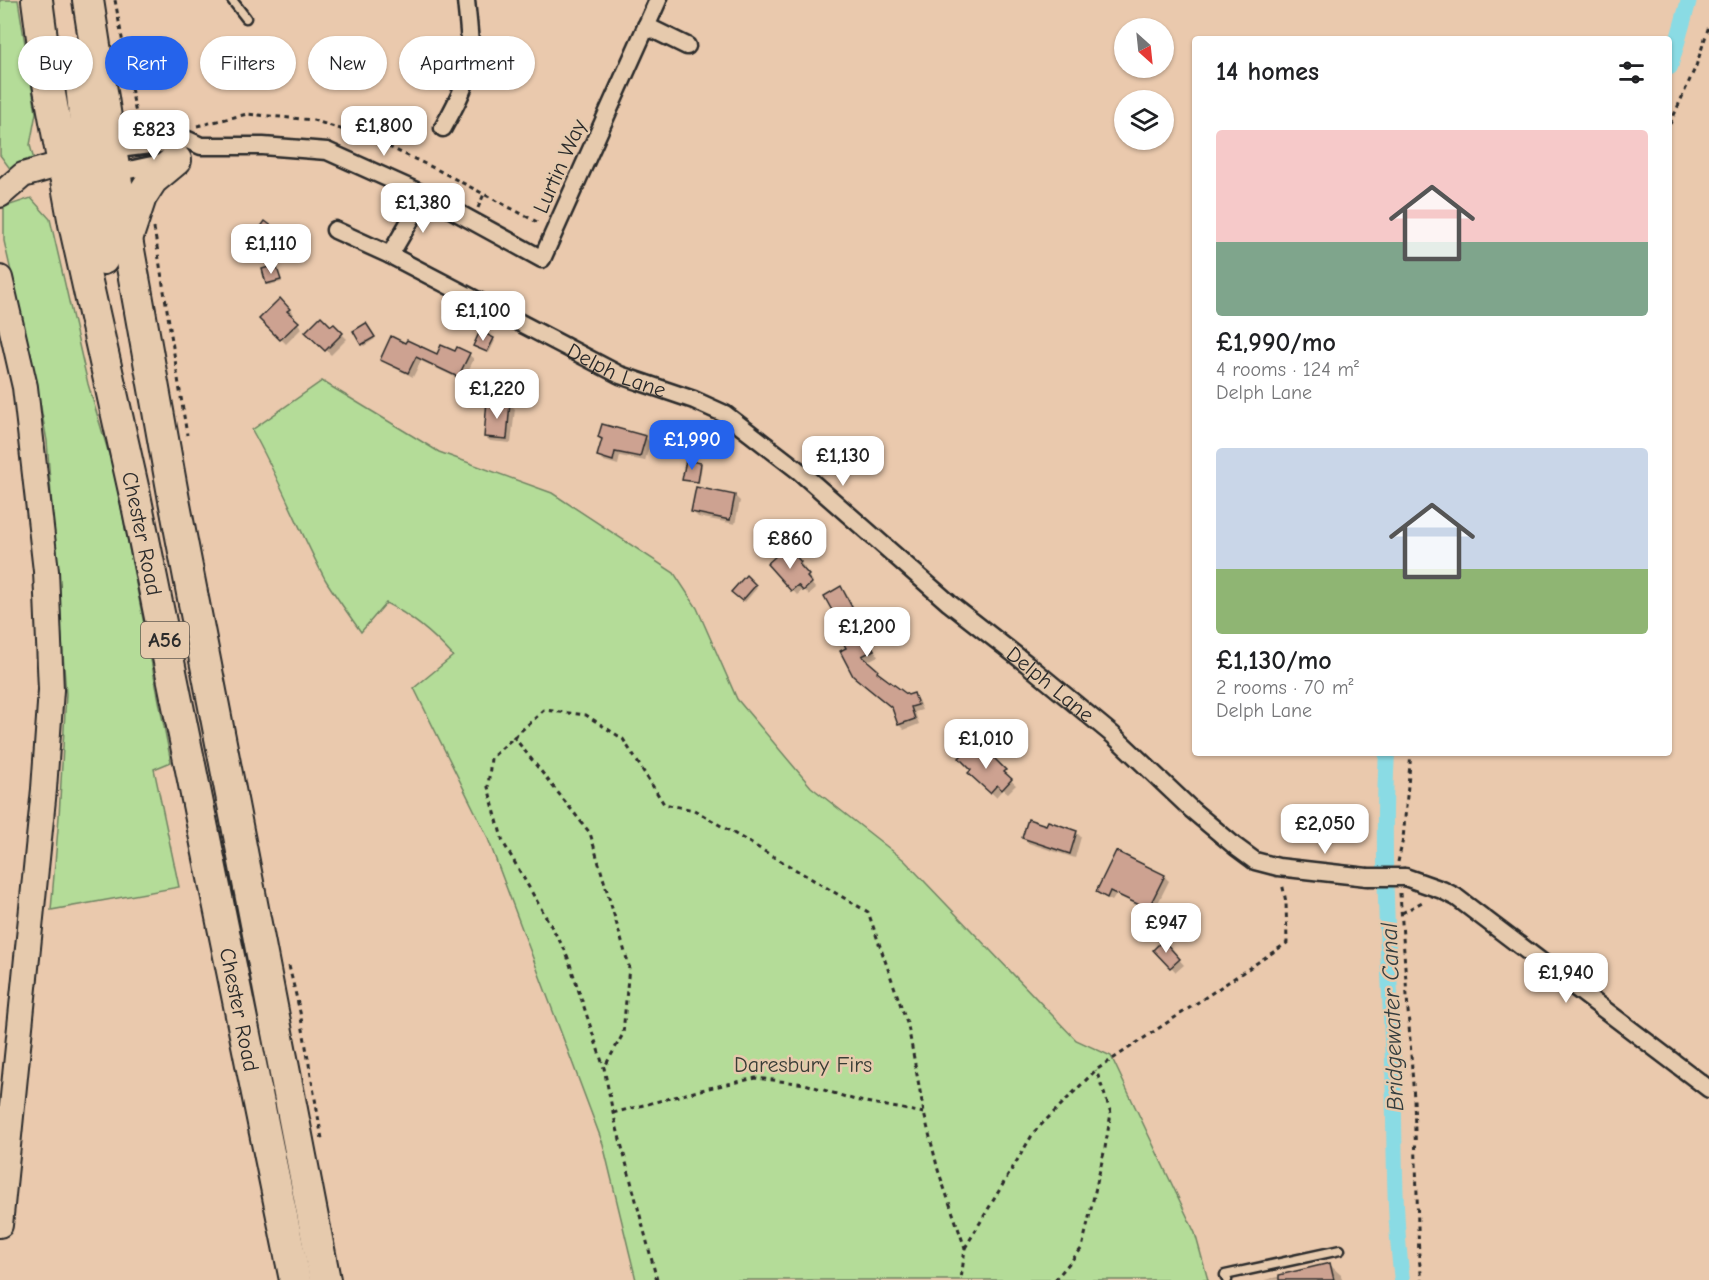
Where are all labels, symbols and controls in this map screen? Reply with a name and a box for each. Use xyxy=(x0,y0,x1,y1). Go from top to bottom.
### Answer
north arrow xyxy=(1114,18,1174,78)
map controls xyxy=(1114,18,1174,150)
chip: Buy xyxy=(18,36,93,90)
chip: Rent xyxy=(105,36,188,90)
chip: Filters xyxy=(200,36,296,90)
chip: New xyxy=(308,36,387,90)
chip: Apartment xyxy=(399,36,535,90)
icon: filters xyxy=(1615,56,1648,89)
text: 14 homes xyxy=(1216,57,1319,87)
button: layers xyxy=(1114,90,1174,150)
pin: £1,800 xyxy=(335,106,433,157)
pin: £823 xyxy=(118,110,190,161)
text: £1,800 xyxy=(355,114,413,137)
street label: Lurtin Way xyxy=(528,115,592,218)
text: £823 xyxy=(132,118,176,141)
icon: home xyxy=(1378,169,1486,277)
pin: £1,380 xyxy=(374,183,472,234)
text: £1,380 xyxy=(395,191,451,214)
pin: £1,110 xyxy=(222,224,320,275)
text: £1,110 xyxy=(245,232,297,255)
pin: £1,100 xyxy=(434,291,532,342)
text: £1,100 xyxy=(455,299,511,322)
text: £1,990/mo xyxy=(1216,328,1336,358)
street label: Delph Lane xyxy=(562,338,669,404)
text: 4 rooms · 124 m² xyxy=(1216,358,1359,381)
pin: £1,220 xyxy=(448,369,546,420)
text: £1,220 xyxy=(469,377,525,400)
text: Delph Lane xyxy=(1216,381,1312,404)
pin: £1,990 xyxy=(643,420,741,471)
text: £1,990 xyxy=(663,428,721,451)
pin: £1,130 xyxy=(794,436,892,487)
text: £1,130 xyxy=(816,444,870,467)
street label: Chester Road xyxy=(116,469,167,598)
icon: home xyxy=(1378,487,1486,595)
pin: £860 xyxy=(754,519,826,570)
text: £860 xyxy=(767,527,813,550)
pin: £1,200 xyxy=(818,607,916,658)
text: £1,200 xyxy=(838,615,896,638)
road number: A56 xyxy=(141,622,189,658)
street label: Delph Lane xyxy=(1001,641,1099,728)
text: £1,130/mo xyxy=(1216,646,1332,676)
text: 2 rooms · 70 m² xyxy=(1216,676,1353,699)
text: Delph Lane xyxy=(1216,699,1312,722)
pin: £1,010 xyxy=(937,719,1035,770)
text: £1,010 xyxy=(958,727,1014,750)
pin: £2,050 xyxy=(1276,804,1374,855)
text: £2,050 xyxy=(1295,812,1355,835)
pin: £947 xyxy=(1130,903,1202,954)
text: £947 xyxy=(1145,911,1187,934)
water label: Bridgewater Canal xyxy=(1375,922,1409,1112)
street label: Chester Road xyxy=(214,946,264,1074)
pin: £1,940 xyxy=(1517,953,1615,1004)
text: £1,940 xyxy=(1538,961,1594,984)
park label: Daresbury Firs xyxy=(734,1052,872,1078)

